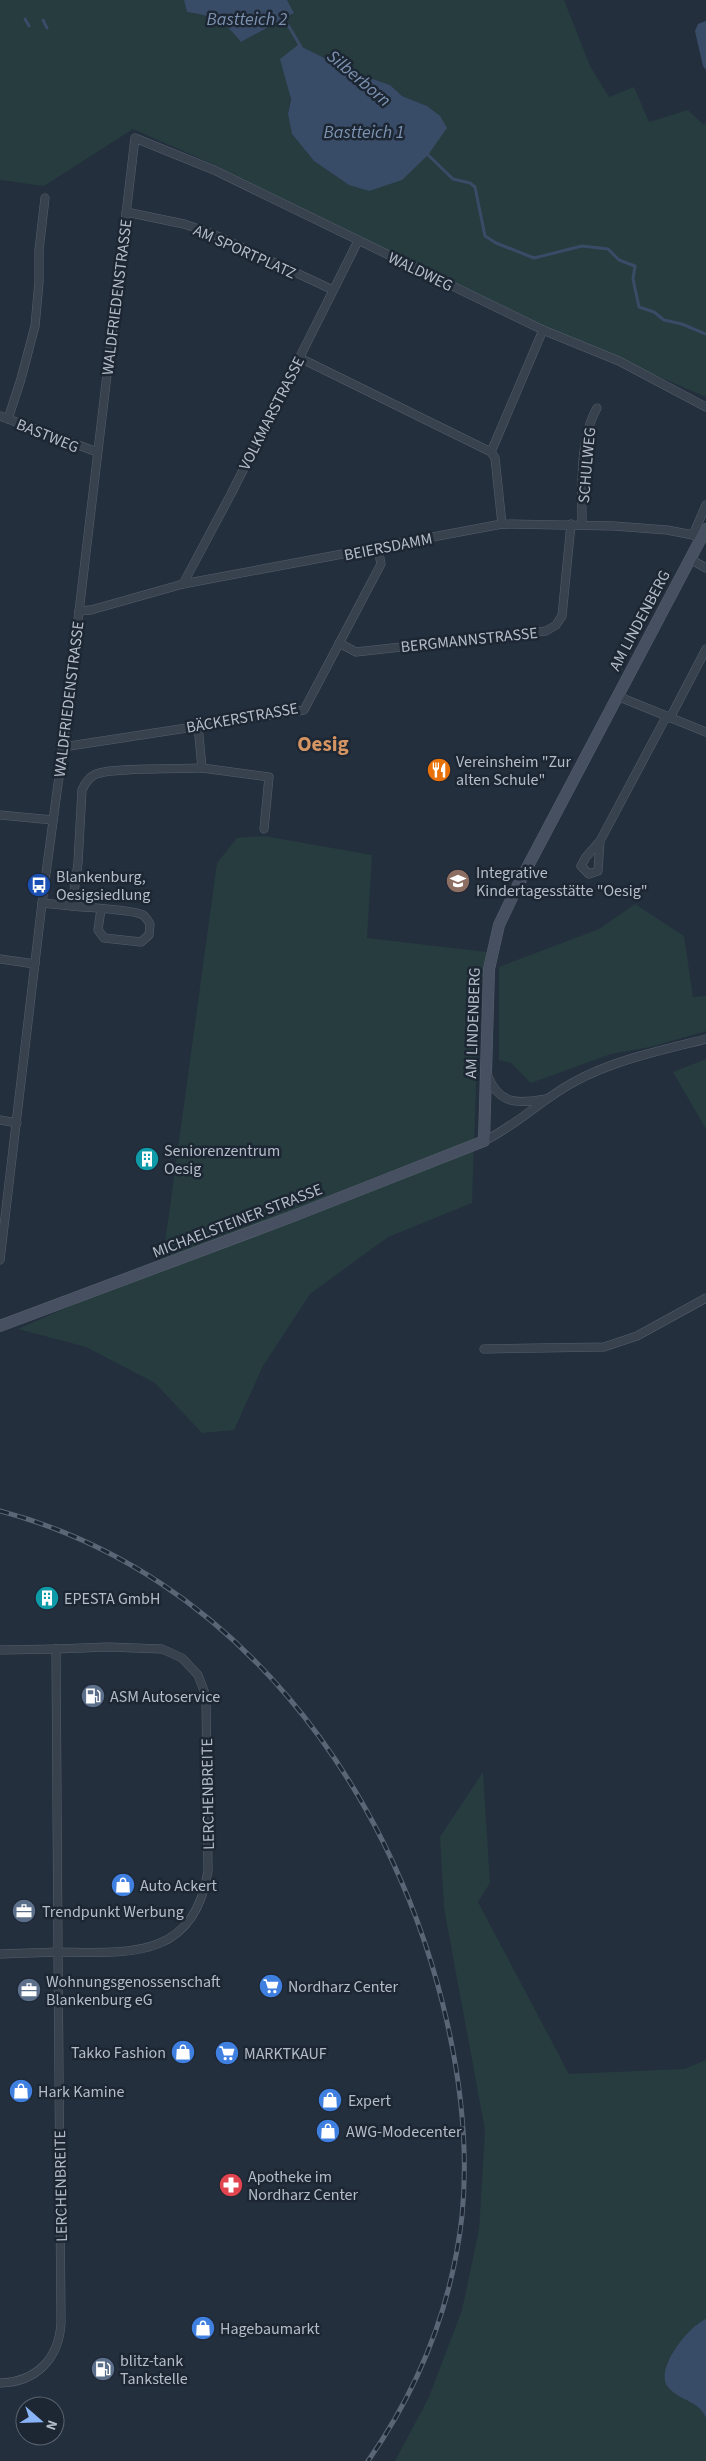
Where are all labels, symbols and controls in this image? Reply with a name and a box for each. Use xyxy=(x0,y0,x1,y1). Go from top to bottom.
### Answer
water label: Bastteich 2 xyxy=(207,7,288,32)
water label: Silberborn xyxy=(321,44,396,113)
water label: Bastteich 1 xyxy=(324,120,404,145)
street label: WALDFRIEDENSTRASSE xyxy=(97,218,137,376)
street label: AM SPORTPLATZ xyxy=(190,219,299,284)
street label: WALDWEG xyxy=(384,247,457,297)
street label: VOLKMARSTRASSE xyxy=(234,353,310,474)
street label: BASTWEG xyxy=(13,413,82,458)
street label: SCHULWEG xyxy=(573,426,601,504)
street label: BEIERSDAMM xyxy=(342,528,434,566)
street label: AM LINDENBERG xyxy=(604,566,676,675)
street label: WALDFRIEDENSTRASSE xyxy=(49,620,89,778)
street label: BERGMANNSTRASSE xyxy=(399,622,539,658)
street label: BÄCKERSTRASSE xyxy=(184,697,300,739)
district label: Oesig xyxy=(297,729,349,759)
place label: Vereinsheim "Zur alten Schule" xyxy=(456,751,571,791)
restaurant icon: Vereinsheim "Zur alten Schule" xyxy=(426,757,452,783)
place label: Integrative Kindertagesstätte "Oesig" xyxy=(476,862,648,902)
place label: Blankenburg, Oesigsiedlung xyxy=(56,866,150,906)
school or university icon: Integrative Kindertagesstätte "Oesig" xyxy=(445,868,471,894)
bus stop icon: Blankenburg, Oesigsiedlung xyxy=(26,872,52,898)
street label: AM LINDENBERG xyxy=(460,967,486,1079)
place label: Seniorenzentrum Oesig xyxy=(164,1140,280,1180)
building icon: Seniorenzentrum Oesig xyxy=(134,1146,160,1172)
street label: MICHAELSTEINER STRASSE xyxy=(149,1178,325,1264)
building icon: EPESTA GmbH xyxy=(34,1585,60,1611)
place label: EPESTA GmbH xyxy=(64,1588,160,1610)
fuel station icon: ASM Autoservice xyxy=(80,1683,106,1709)
place label: ASM Autoservice xyxy=(110,1686,220,1708)
street label: LERCHENBREITE xyxy=(196,1738,220,1850)
shop icon: Auto Ackert xyxy=(110,1872,136,1898)
place label: Auto Ackert xyxy=(140,1875,217,1897)
office icon: Trendpunkt Werbung xyxy=(11,1898,37,1924)
place label: Trendpunkt Werbung xyxy=(42,1901,184,1923)
place label: Wohnungsgenossenschaft Blankenburg eG xyxy=(46,1971,221,2011)
supermarket icon: Nordharz Center xyxy=(258,1973,284,1999)
place label: Nordharz Center xyxy=(288,1976,399,1998)
office icon: Wohnungsgenossenschaft Blankenburg eG xyxy=(16,1977,42,2003)
shop icon: Takko Fashion xyxy=(170,2039,196,2065)
supermarket icon: MARKTKAUF xyxy=(214,2040,240,2066)
place label: Takko Fashion xyxy=(71,2042,166,2064)
place label: MARKTKAUF xyxy=(244,2043,327,2065)
shop icon: Hark Kamine xyxy=(8,2078,34,2104)
place label: Hark Kamine xyxy=(38,2081,124,2103)
shop icon: Expert xyxy=(317,2087,343,2113)
place label: Expert xyxy=(348,2090,391,2112)
shop icon: AWG-Modecenter xyxy=(315,2118,341,2144)
place label: AWG-Modecenter xyxy=(346,2121,462,2143)
street label: LERCHENBREITE xyxy=(49,2130,73,2242)
place label: Apotheke im Nordharz Center xyxy=(248,2166,359,2206)
pharmacy icon: Apotheke im Nordharz Center xyxy=(218,2172,244,2198)
shop icon: Hagebaumarkt xyxy=(190,2315,216,2341)
place label: Hagebaumarkt xyxy=(220,2318,320,2340)
place label: blitz-tank Tankstelle xyxy=(120,2350,188,2390)
fuel station icon: blitz-tank Tankstelle xyxy=(90,2356,116,2382)
north arrow xyxy=(15,2396,65,2446)
text: N xyxy=(40,2417,62,2433)

